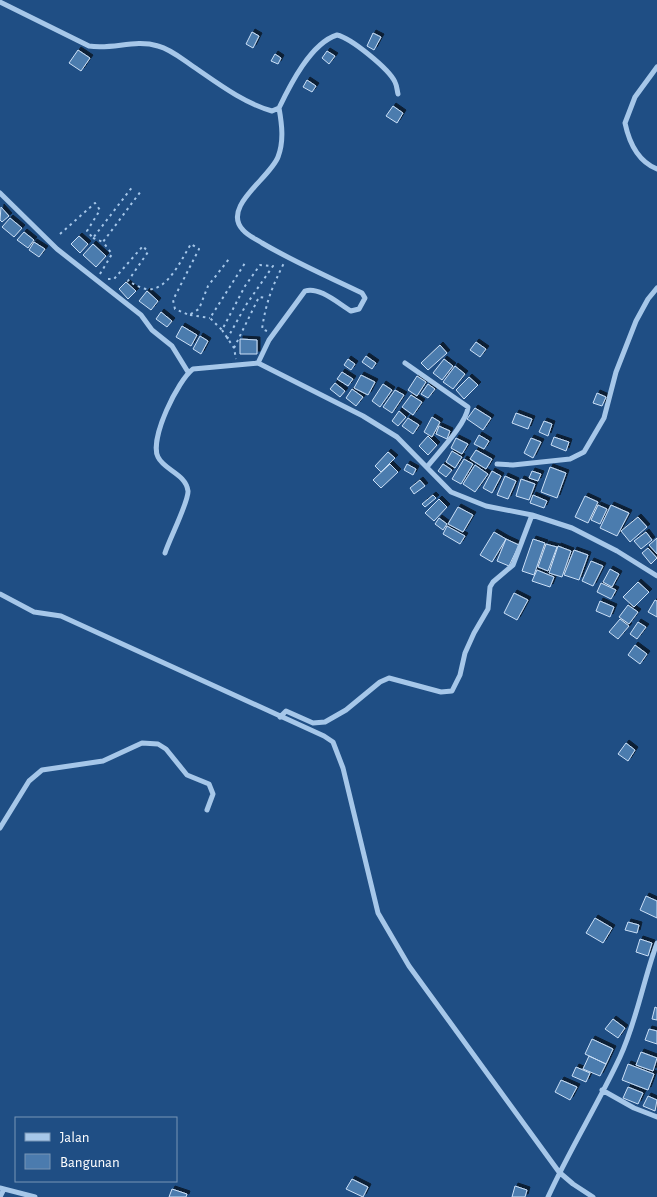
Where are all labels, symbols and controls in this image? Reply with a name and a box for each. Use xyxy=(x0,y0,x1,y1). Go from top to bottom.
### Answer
legend xyxy=(15,1117,178,1182)
text: Jalan xyxy=(60,1130,90,1145)
text: Bangunan xyxy=(60,1155,120,1170)

